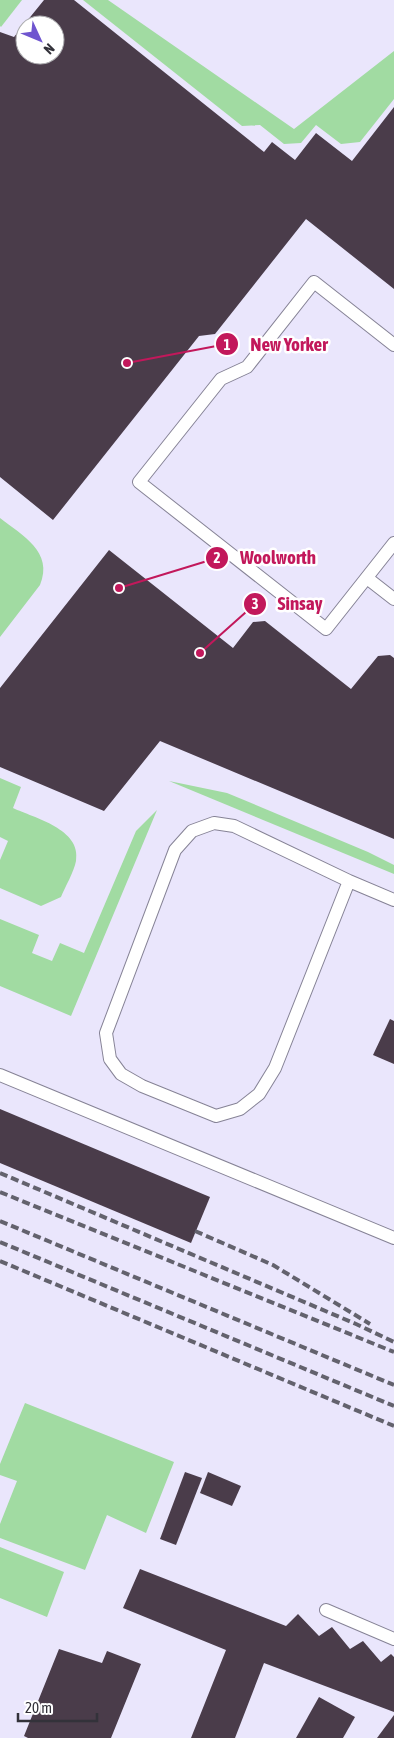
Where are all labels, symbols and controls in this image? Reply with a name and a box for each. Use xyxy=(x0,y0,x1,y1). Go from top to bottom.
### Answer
north arrow xyxy=(15,15,65,65)
text: N xyxy=(41,41,58,58)
callout: New Yorker xyxy=(215,327,337,361)
text: New Yorker xyxy=(250,333,328,355)
text: 1 xyxy=(223,336,231,353)
callout: Woolworth xyxy=(205,541,326,575)
text: Woolworth xyxy=(239,546,316,568)
text: 2 xyxy=(213,549,221,566)
callout: Sinsay xyxy=(243,587,333,621)
text: Sinsay xyxy=(278,592,323,614)
text: 3 xyxy=(251,595,259,612)
scale bar xyxy=(18,1690,96,1722)
text: 20 m xyxy=(25,1699,52,1716)

